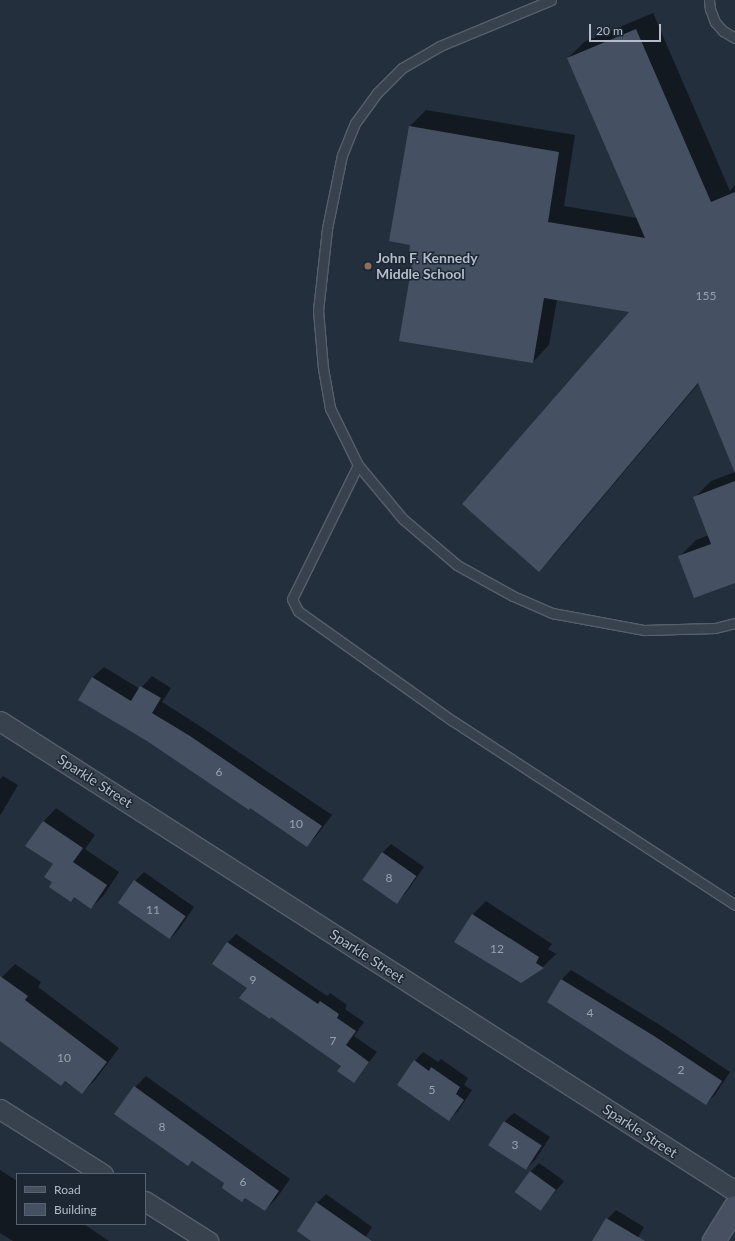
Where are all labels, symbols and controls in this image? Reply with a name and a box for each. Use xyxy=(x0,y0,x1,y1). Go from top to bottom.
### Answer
scale bar xyxy=(591,16,663,42)
text: 20 m xyxy=(596,23,623,38)
place label: John F. Kennedy Middle School xyxy=(376,250,478,282)
marker: John F. Kennedy Middle School xyxy=(363,261,373,271)
house number: 155 xyxy=(696,289,716,303)
street label: Sparkle Street xyxy=(55,751,135,811)
house number: 6 xyxy=(216,765,222,779)
house number: 10 xyxy=(289,817,303,831)
house number: 8 xyxy=(386,871,392,885)
house number: 11 xyxy=(146,903,160,917)
street label: Sparkle Street xyxy=(327,926,407,986)
house number: 12 xyxy=(490,942,504,956)
house number: 9 xyxy=(250,973,256,987)
house number: 4 xyxy=(587,1006,593,1020)
house number: 7 xyxy=(330,1034,336,1048)
house number: 10 xyxy=(57,1051,71,1065)
house number: 2 xyxy=(678,1063,684,1077)
house number: 5 xyxy=(429,1083,435,1097)
street label: Sparkle Street xyxy=(600,1101,680,1161)
house number: 8 xyxy=(159,1120,165,1134)
house number: 3 xyxy=(512,1138,518,1152)
legend xyxy=(16,1173,146,1225)
house number: 6 xyxy=(240,1175,246,1189)
text: Road xyxy=(54,1182,81,1197)
text: Building xyxy=(54,1202,97,1217)

